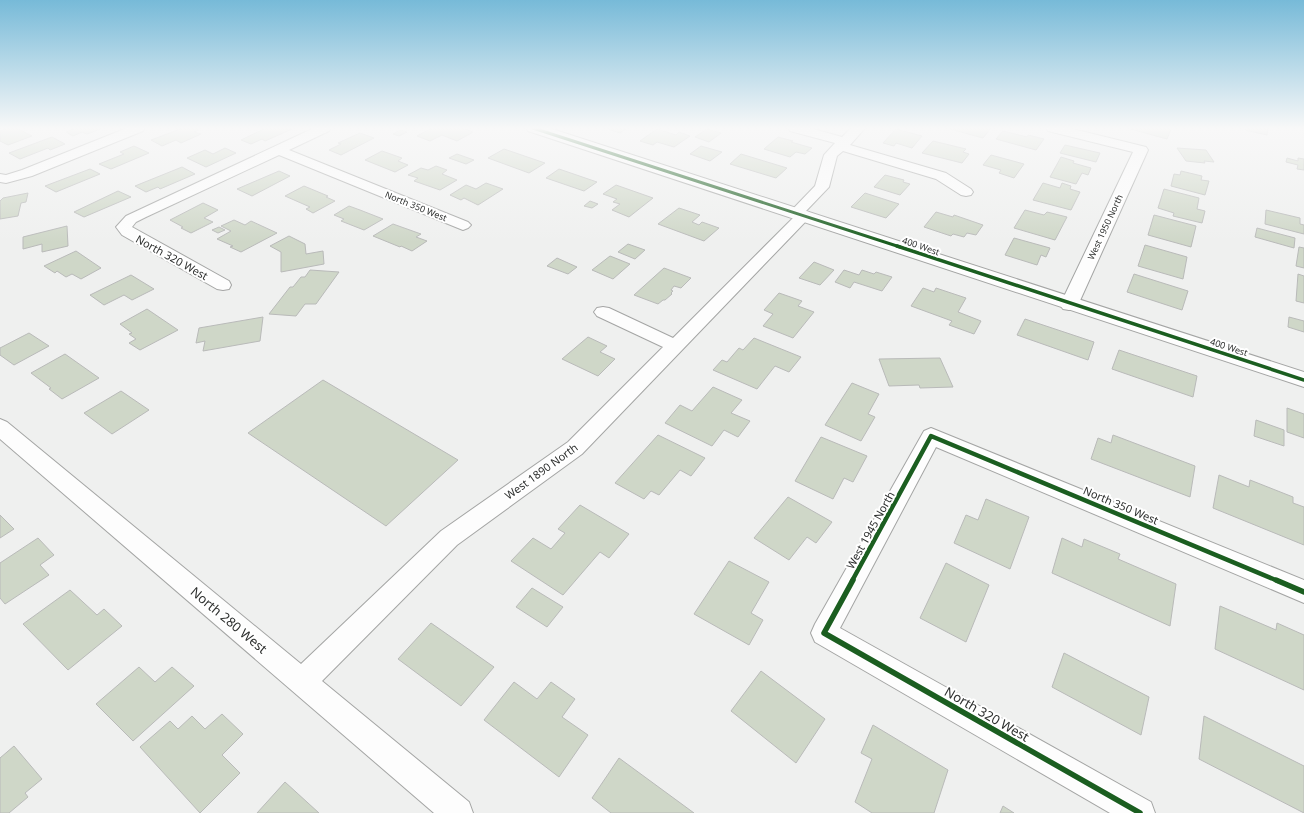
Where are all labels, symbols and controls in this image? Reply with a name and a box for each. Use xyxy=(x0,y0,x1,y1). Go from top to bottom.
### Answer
street label: North 350 West xyxy=(383,188,450,225)
street label: West 1950 North xyxy=(1084,192,1126,262)
street label: North 320 West xyxy=(133,231,211,283)
street label: 400 West xyxy=(901,234,942,259)
street label: 400 West xyxy=(1209,335,1250,359)
street label: West 1890 North xyxy=(502,439,580,503)
street label: North 350 West xyxy=(1081,482,1161,528)
street label: West 1945 North xyxy=(842,488,898,572)
street label: North 280 West xyxy=(187,583,271,658)
street label: North 320 West xyxy=(941,682,1033,746)

